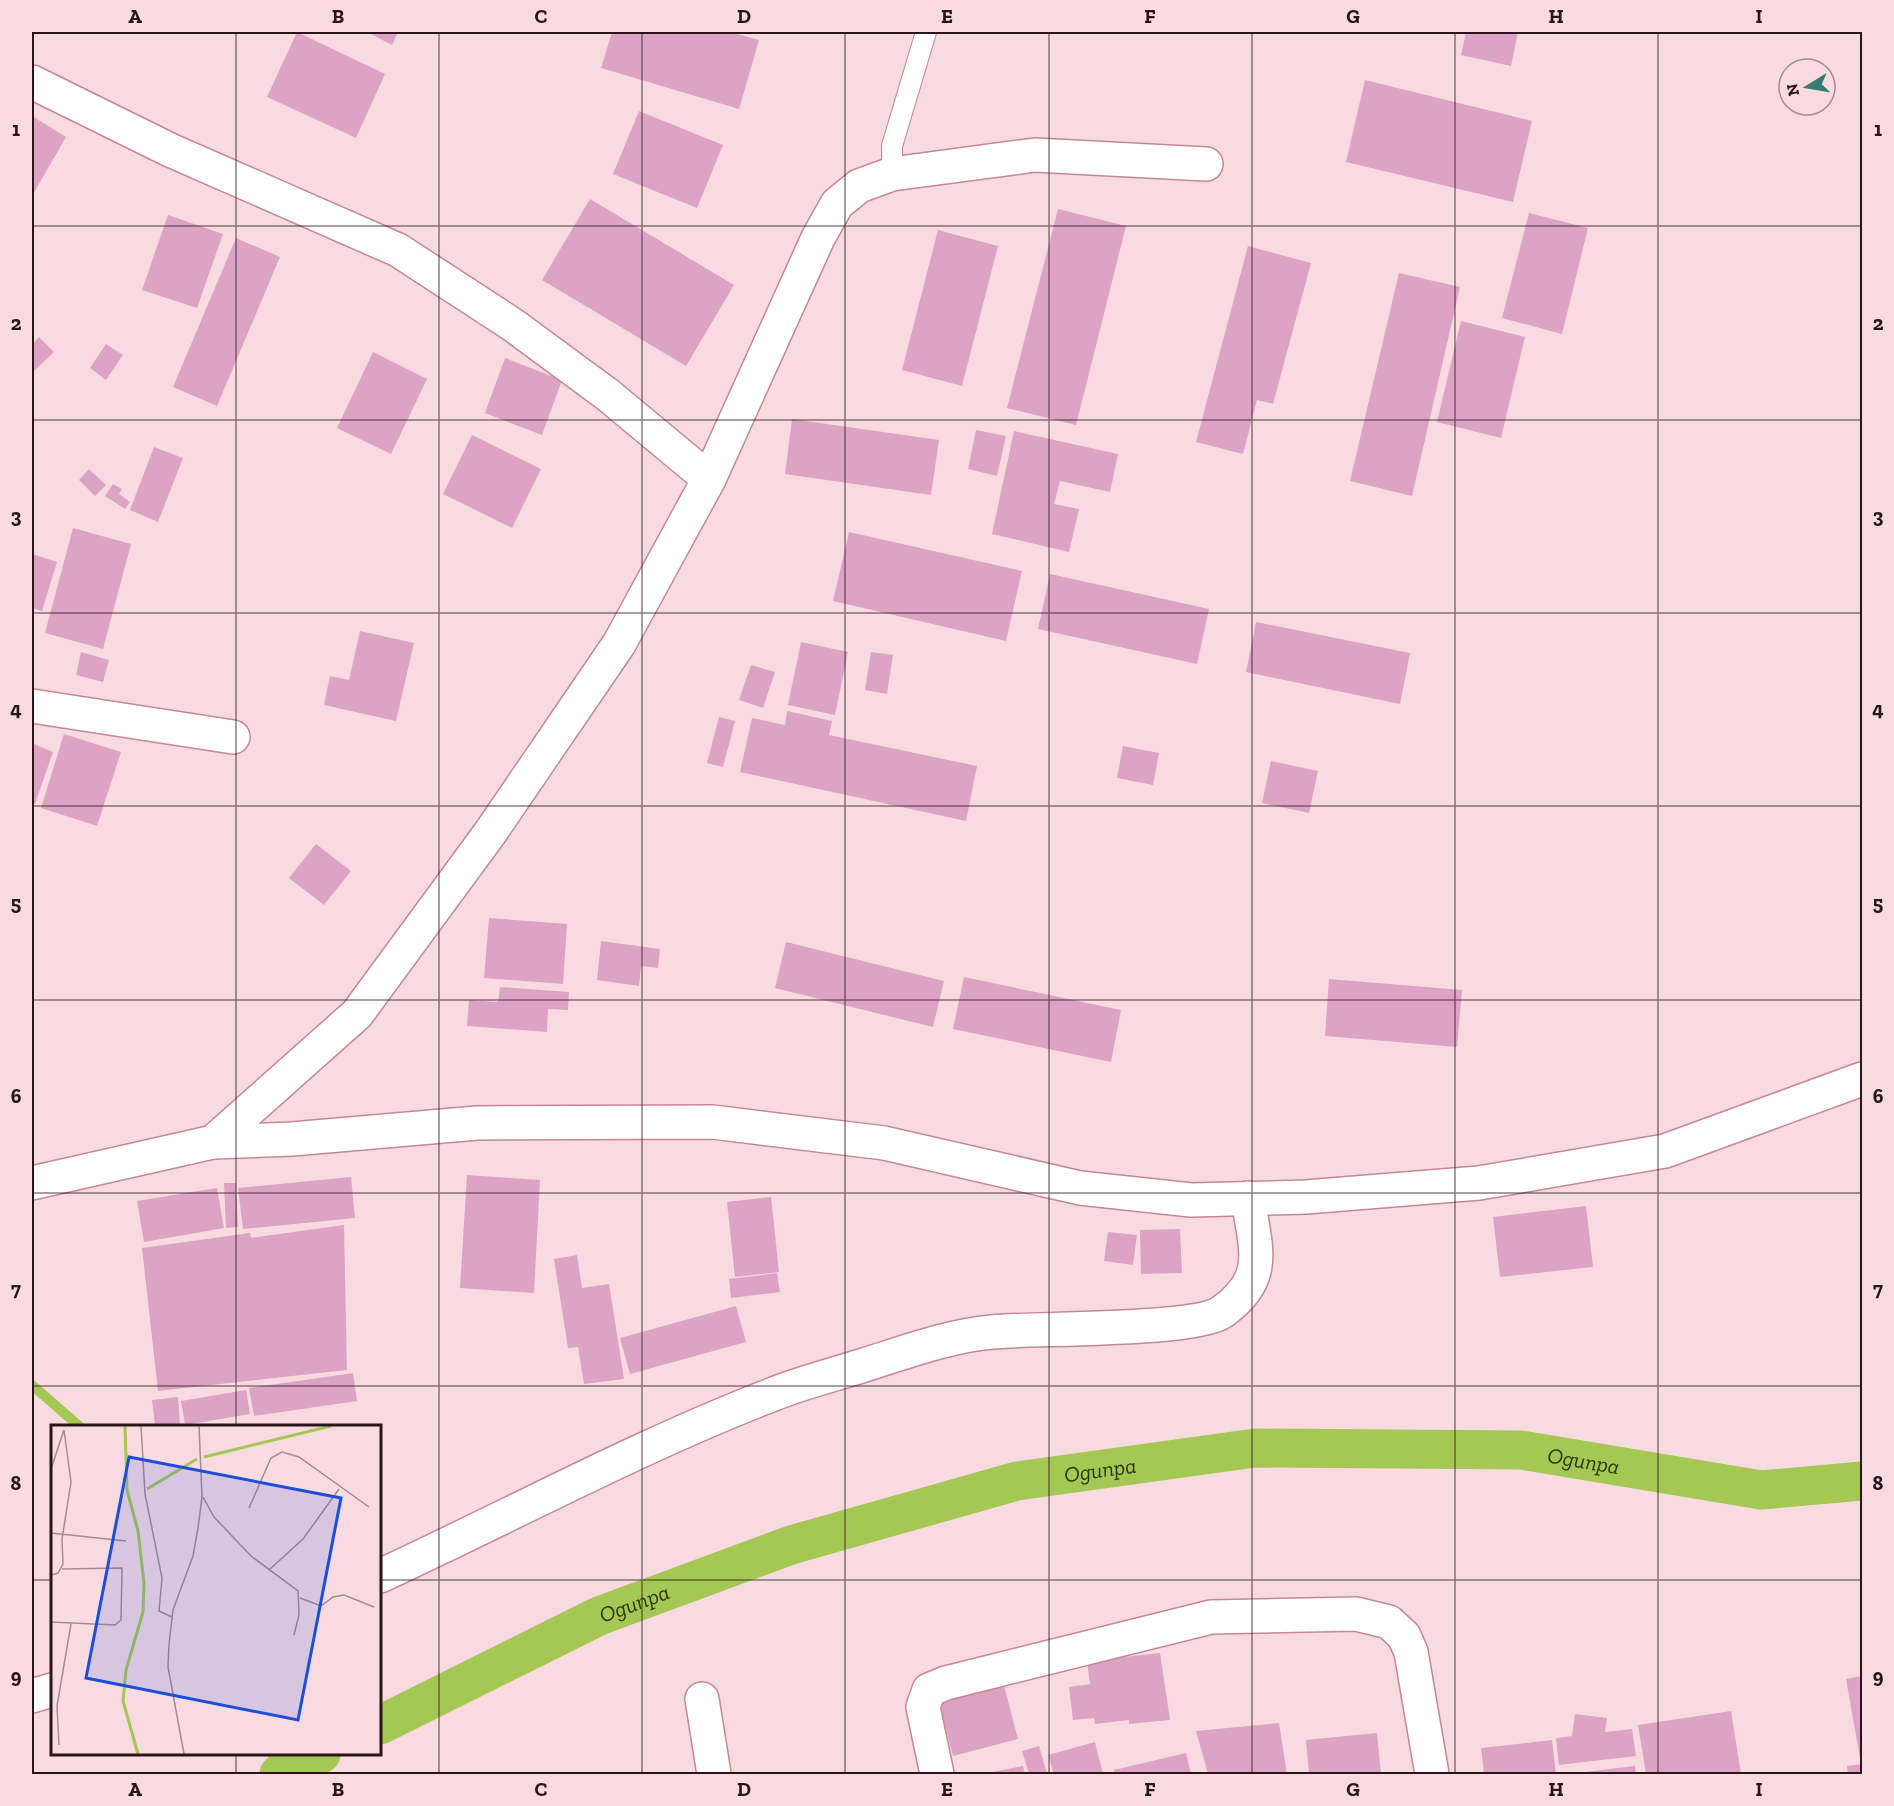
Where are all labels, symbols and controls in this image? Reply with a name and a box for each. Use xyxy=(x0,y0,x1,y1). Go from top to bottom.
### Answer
text: A xyxy=(128,4,142,28)
text: B xyxy=(332,4,344,28)
text: C xyxy=(535,4,548,28)
text: D xyxy=(737,4,751,28)
text: E xyxy=(941,4,953,28)
text: F xyxy=(1144,4,1156,28)
text: G xyxy=(1346,4,1360,28)
text: H xyxy=(1548,4,1564,28)
text: I xyxy=(1755,4,1763,28)
north arrow xyxy=(1777,57,1837,117)
text: N xyxy=(1782,82,1803,98)
text: 1 xyxy=(12,117,20,141)
text: 1 xyxy=(1874,117,1882,141)
text: 2 xyxy=(11,311,22,335)
text: 2 xyxy=(1873,311,1884,335)
text: 3 xyxy=(11,504,22,528)
text: 3 xyxy=(1873,504,1884,528)
text: 4 xyxy=(10,697,22,721)
text: 4 xyxy=(1872,697,1884,721)
text: 5 xyxy=(11,891,21,915)
text: 5 xyxy=(1873,891,1883,915)
text: 6 xyxy=(11,1084,22,1108)
text: 6 xyxy=(1873,1084,1884,1108)
text: 7 xyxy=(11,1277,21,1301)
text: 7 xyxy=(1873,1277,1883,1301)
inset map xyxy=(51,1425,381,1755)
water label: Ogunpa xyxy=(1546,1442,1622,1480)
water label: Ogunpa xyxy=(1062,1452,1138,1488)
text: 8 xyxy=(11,1471,22,1495)
text: 8 xyxy=(1873,1471,1884,1495)
water label: Ogunpa xyxy=(596,1578,673,1629)
text: 9 xyxy=(11,1664,22,1688)
text: 9 xyxy=(1873,1664,1884,1688)
text: A xyxy=(128,1777,142,1801)
text: B xyxy=(332,1777,344,1801)
text: C xyxy=(535,1777,548,1801)
text: D xyxy=(737,1777,751,1801)
text: E xyxy=(941,1777,953,1801)
text: F xyxy=(1144,1777,1156,1801)
text: G xyxy=(1346,1777,1360,1801)
text: H xyxy=(1548,1777,1564,1801)
text: I xyxy=(1755,1777,1763,1801)

